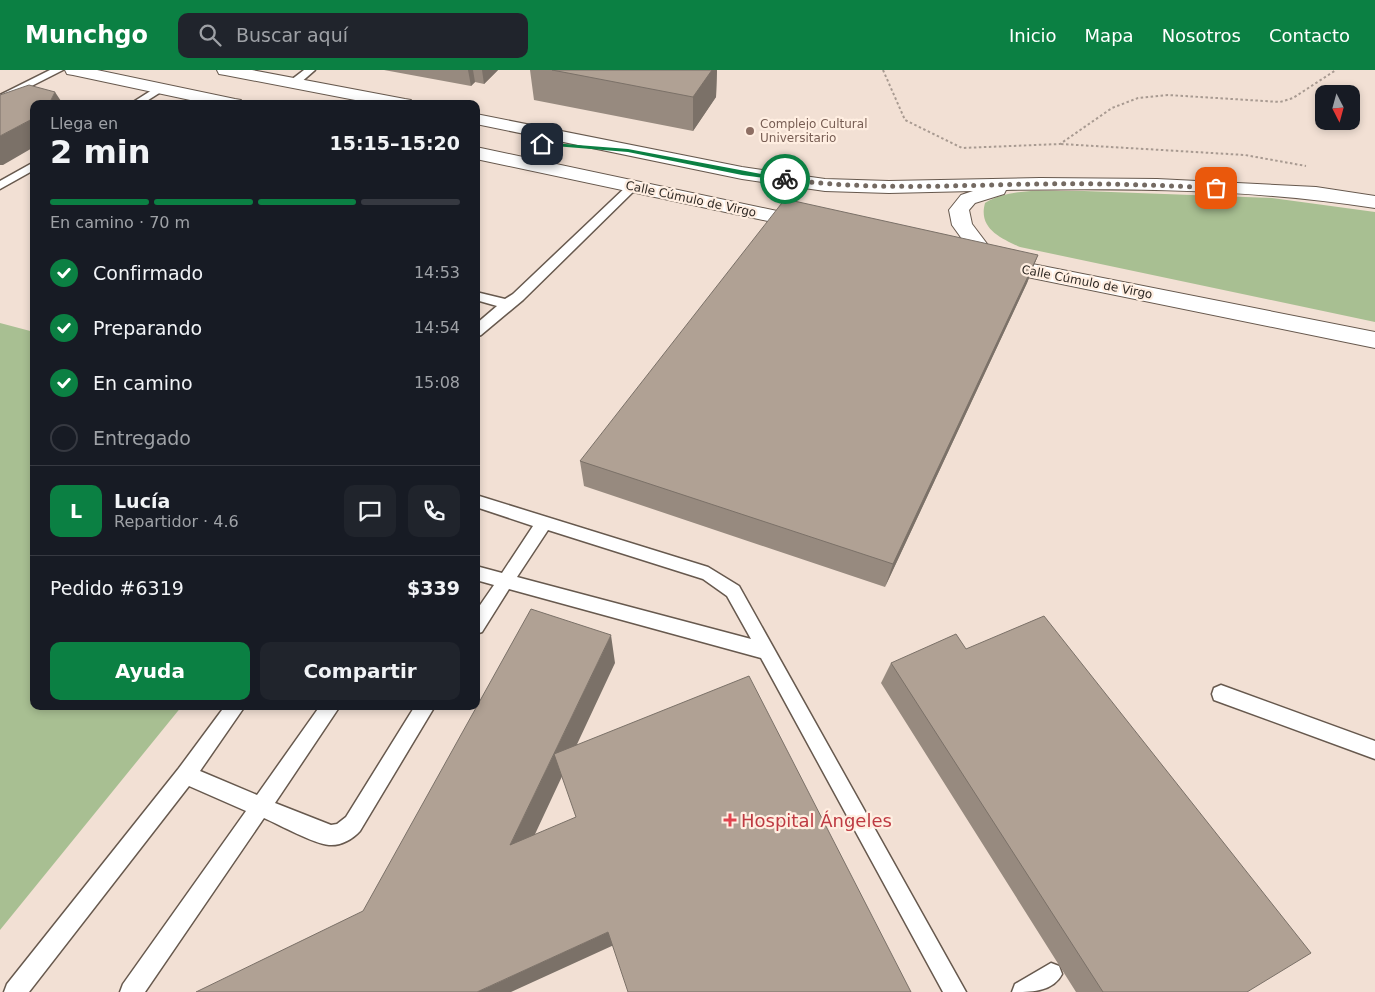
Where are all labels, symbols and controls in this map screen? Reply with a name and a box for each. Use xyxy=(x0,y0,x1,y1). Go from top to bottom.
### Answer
search box xyxy=(178,13,528,58)
text: Munchgo xyxy=(25,21,148,49)
icon: search xyxy=(196,21,224,49)
text: Buscar aquí xyxy=(236,24,348,46)
text: Inicio xyxy=(1009,25,1057,46)
text: Mapa xyxy=(1085,25,1134,46)
text: Nosotros xyxy=(1162,25,1241,46)
text: Contacto xyxy=(1269,25,1350,46)
north arrow xyxy=(1315,85,1360,130)
map controls xyxy=(1315,85,1360,130)
text: Llega en xyxy=(50,114,118,133)
place label: Complejo Cultural Universitario xyxy=(760,117,867,145)
pin xyxy=(521,123,563,165)
marker: Complejo Cultural Universitario xyxy=(744,125,756,137)
icon: home xyxy=(528,130,556,158)
text: 15:15–15:20 xyxy=(330,132,460,154)
text: 2 min xyxy=(50,133,151,171)
courier xyxy=(760,154,810,204)
icon: bike xyxy=(771,165,799,193)
pin xyxy=(1195,167,1237,209)
icon: bag xyxy=(1202,174,1230,202)
street label: Calle Cúmulo de Virgo xyxy=(624,178,758,220)
text: En camino · 70 m xyxy=(50,213,190,232)
icon: check xyxy=(50,259,78,287)
text: Confirmado xyxy=(93,262,203,284)
street label: Calle Cúmulo de Virgo xyxy=(1020,262,1154,302)
text: 14:53 xyxy=(414,263,460,282)
icon: check xyxy=(50,314,78,342)
text: Preparando xyxy=(93,317,202,339)
text: 14:54 xyxy=(414,318,460,337)
icon: check xyxy=(50,369,78,397)
text: En camino xyxy=(93,372,193,394)
text: 15:08 xyxy=(414,373,460,392)
text: Entregado xyxy=(93,427,191,449)
button: chat xyxy=(344,485,396,537)
button: phone xyxy=(408,485,460,537)
text: Lucía xyxy=(114,490,170,512)
text: L xyxy=(70,500,82,522)
text: Repartidor · 4.6 xyxy=(114,512,239,531)
text: Pedido #6319 xyxy=(50,577,184,599)
text: $339 xyxy=(407,577,460,599)
button: Ayuda xyxy=(50,642,250,700)
button: Compartir xyxy=(260,642,460,700)
place label: Hospital Ángeles xyxy=(741,810,892,831)
marker: Hospital Ángeles xyxy=(723,813,737,827)

